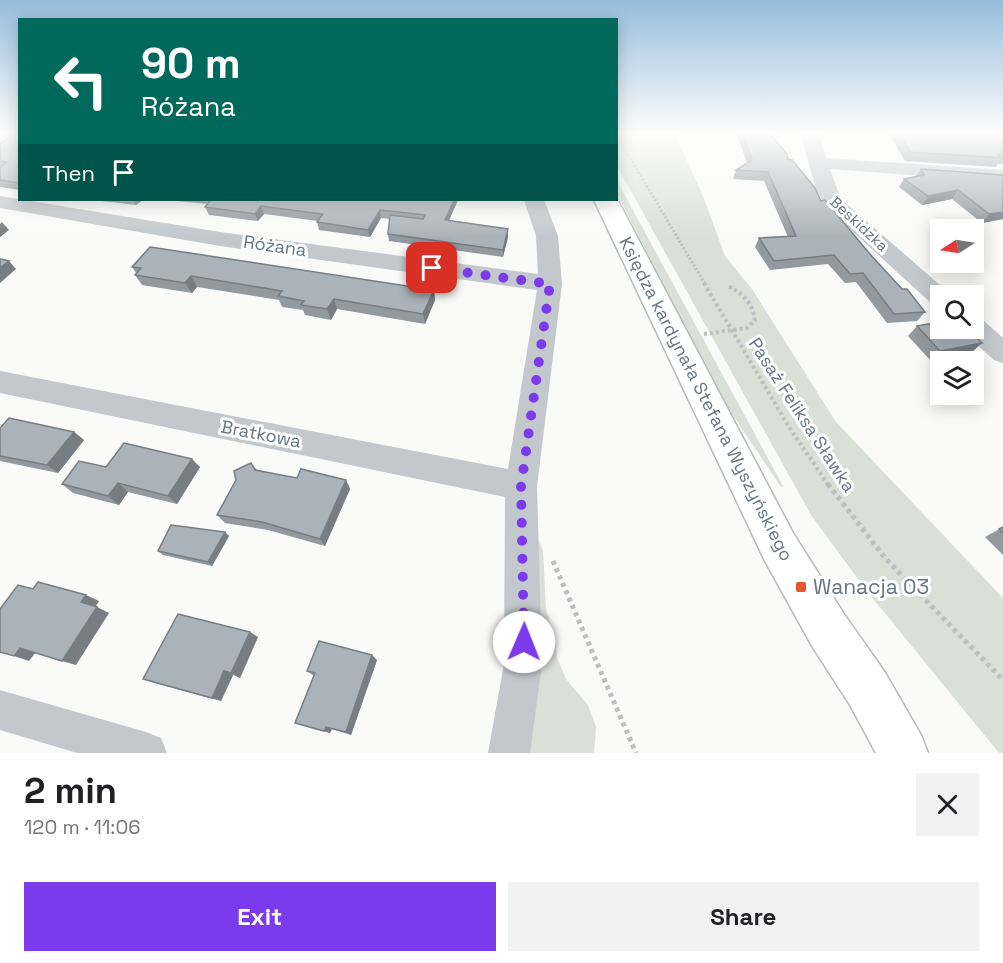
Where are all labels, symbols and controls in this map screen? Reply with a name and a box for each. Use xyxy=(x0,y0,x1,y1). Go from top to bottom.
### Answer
text: 90 m xyxy=(141,37,241,90)
icon: left xyxy=(42,42,120,120)
text: Różana xyxy=(141,89,236,124)
icon: arrive xyxy=(107,156,140,189)
text: Then xyxy=(42,159,95,187)
street label: Beskidzka xyxy=(826,192,893,256)
north arrow xyxy=(930,219,984,273)
map controls xyxy=(930,219,984,405)
street label: Różana xyxy=(242,230,308,261)
street label: Księdza kardynała Stefana Wyszyńskiego xyxy=(614,233,799,565)
pin xyxy=(406,242,457,293)
icon: arrive xyxy=(415,251,448,284)
button: search xyxy=(930,285,984,339)
street label: Pasaż Feliksa Sławka xyxy=(744,333,861,496)
button: layers xyxy=(930,351,984,405)
street label: Bratkowa xyxy=(219,414,303,453)
place label: Wanacja 03 xyxy=(813,573,929,600)
marker: Wanacja 03 xyxy=(794,580,808,594)
position arrow xyxy=(492,610,556,674)
text: 2 min xyxy=(24,768,117,814)
button: close xyxy=(916,773,979,836)
text: 120 m · 11:06 xyxy=(24,814,140,840)
button: Exit xyxy=(24,882,496,951)
button: Share xyxy=(508,882,979,951)

